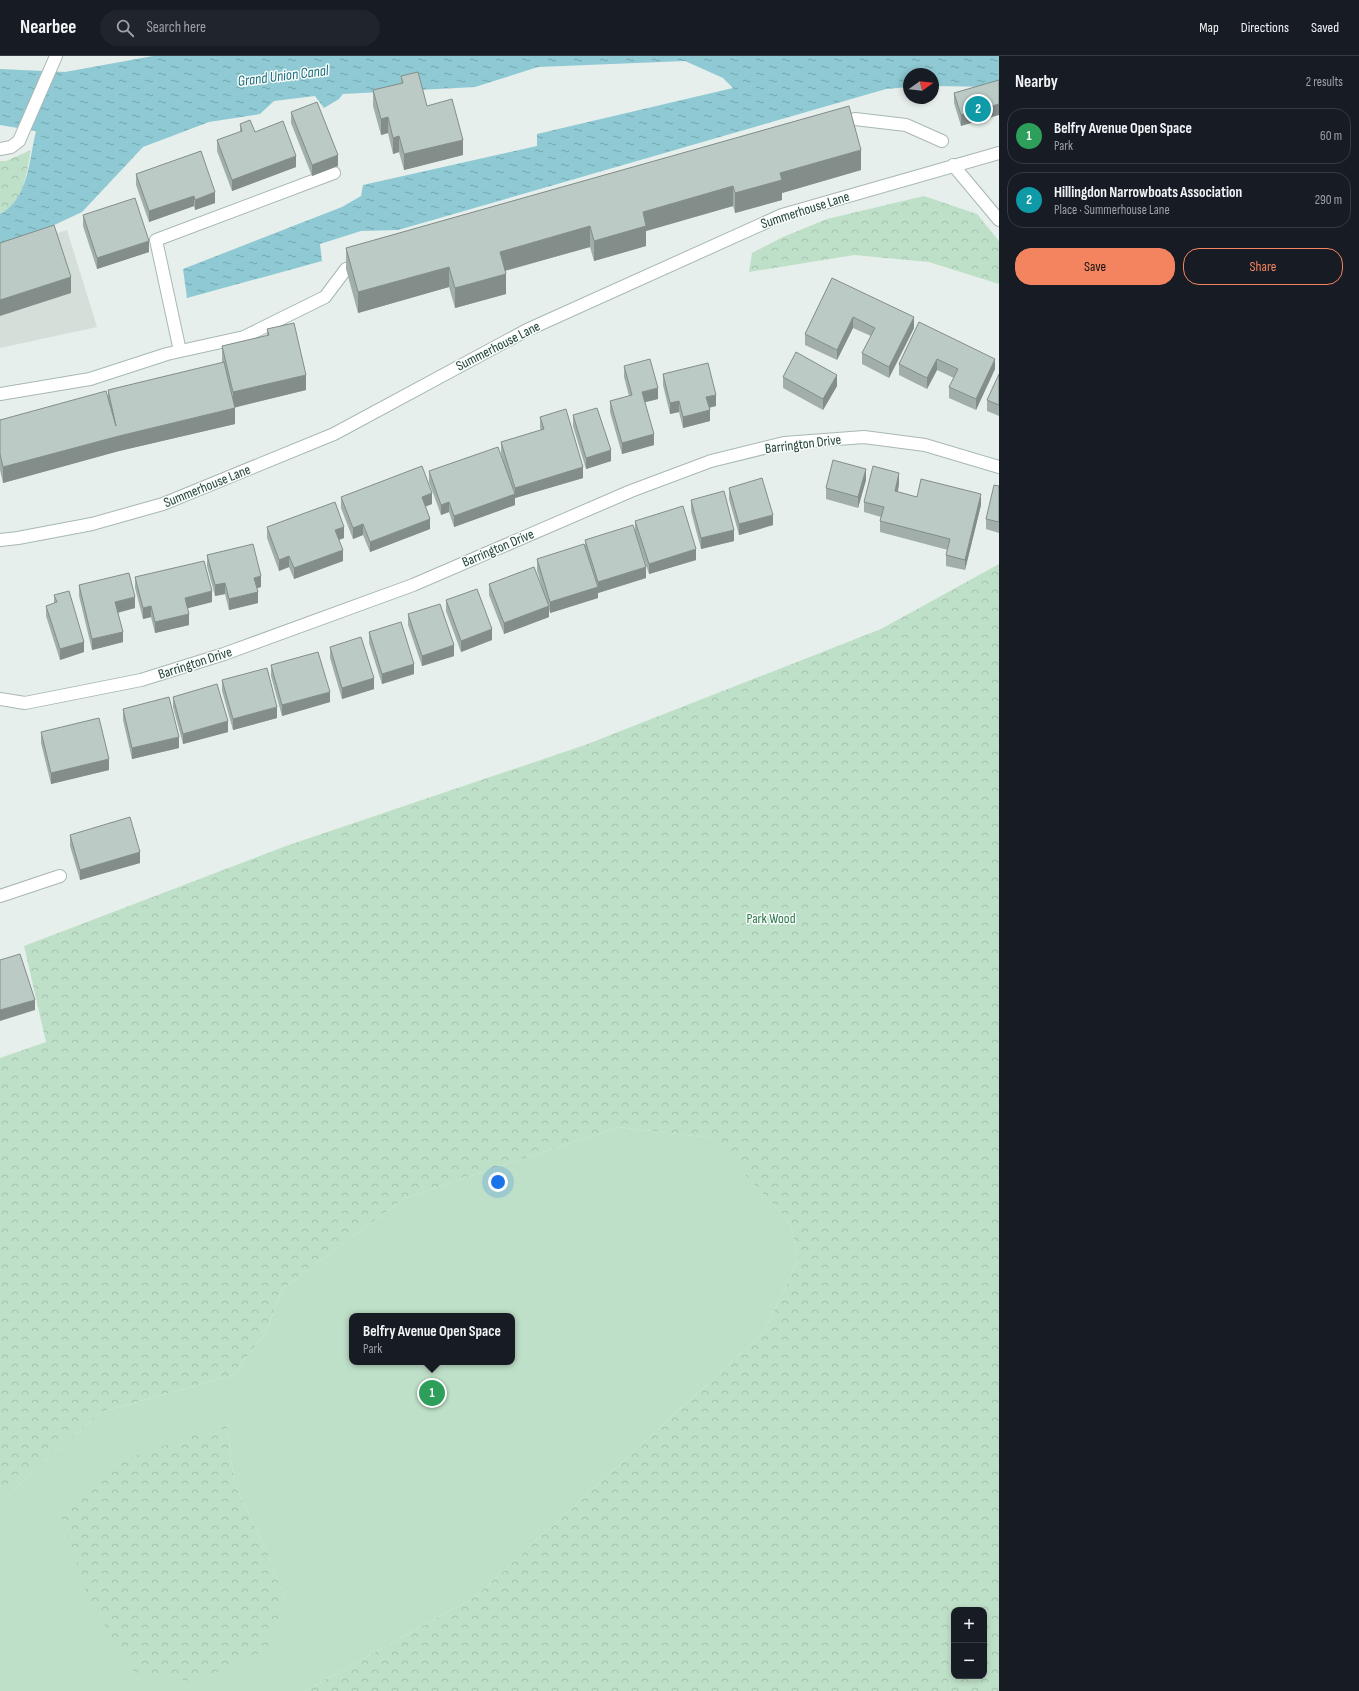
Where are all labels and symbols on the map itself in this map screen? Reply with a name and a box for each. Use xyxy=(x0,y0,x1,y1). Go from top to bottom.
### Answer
water label: Grand Union Canal xyxy=(236,61,331,91)
north arrow xyxy=(903,68,939,104)
pin: 2 xyxy=(965,94,991,124)
street label: Summerhouse Lane xyxy=(759,188,851,232)
street label: Summerhouse Lane xyxy=(453,317,543,375)
street label: Barrington Drive xyxy=(764,431,842,457)
street label: Summerhouse Lane xyxy=(161,461,253,511)
street label: Barrington Drive xyxy=(459,525,537,571)
street label: Barrington Drive xyxy=(156,643,234,683)
park label: Park Wood xyxy=(746,910,796,927)
your location xyxy=(488,1172,508,1192)
pin: 1 xyxy=(419,1378,445,1408)

